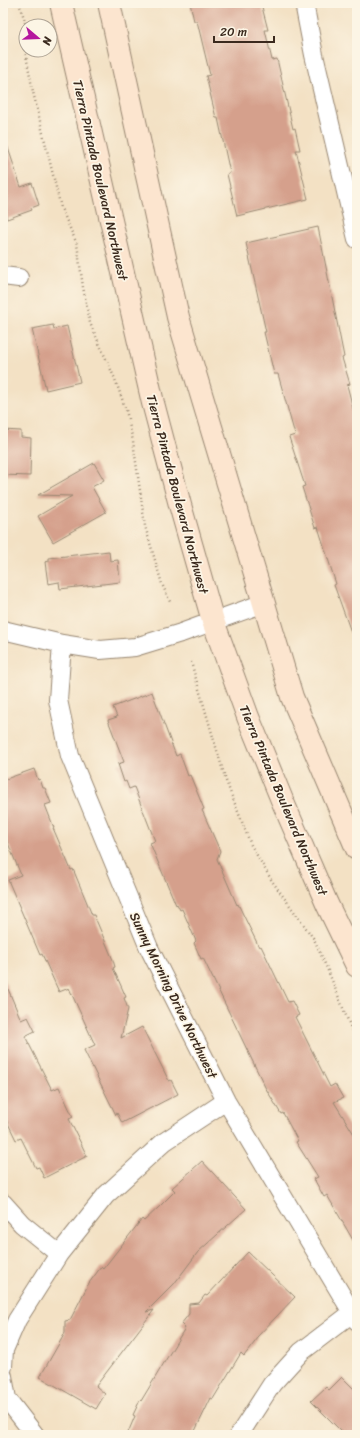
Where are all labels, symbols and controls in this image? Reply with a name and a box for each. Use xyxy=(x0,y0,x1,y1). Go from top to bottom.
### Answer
north arrow xyxy=(18,18,58,58)
scale bar xyxy=(214,18,274,44)
text: 20 m xyxy=(220,21,247,43)
text: N xyxy=(37,33,58,48)
street label: Tierra Pintada Boulevard Northwest xyxy=(66,77,135,283)
street label: Tierra Pintada Boulevard Northwest xyxy=(140,392,215,597)
street label: Tierra Pintada Boulevard Northwest xyxy=(233,701,335,900)
street label: Sunny Morning Drive Northwest xyxy=(123,908,224,1083)

